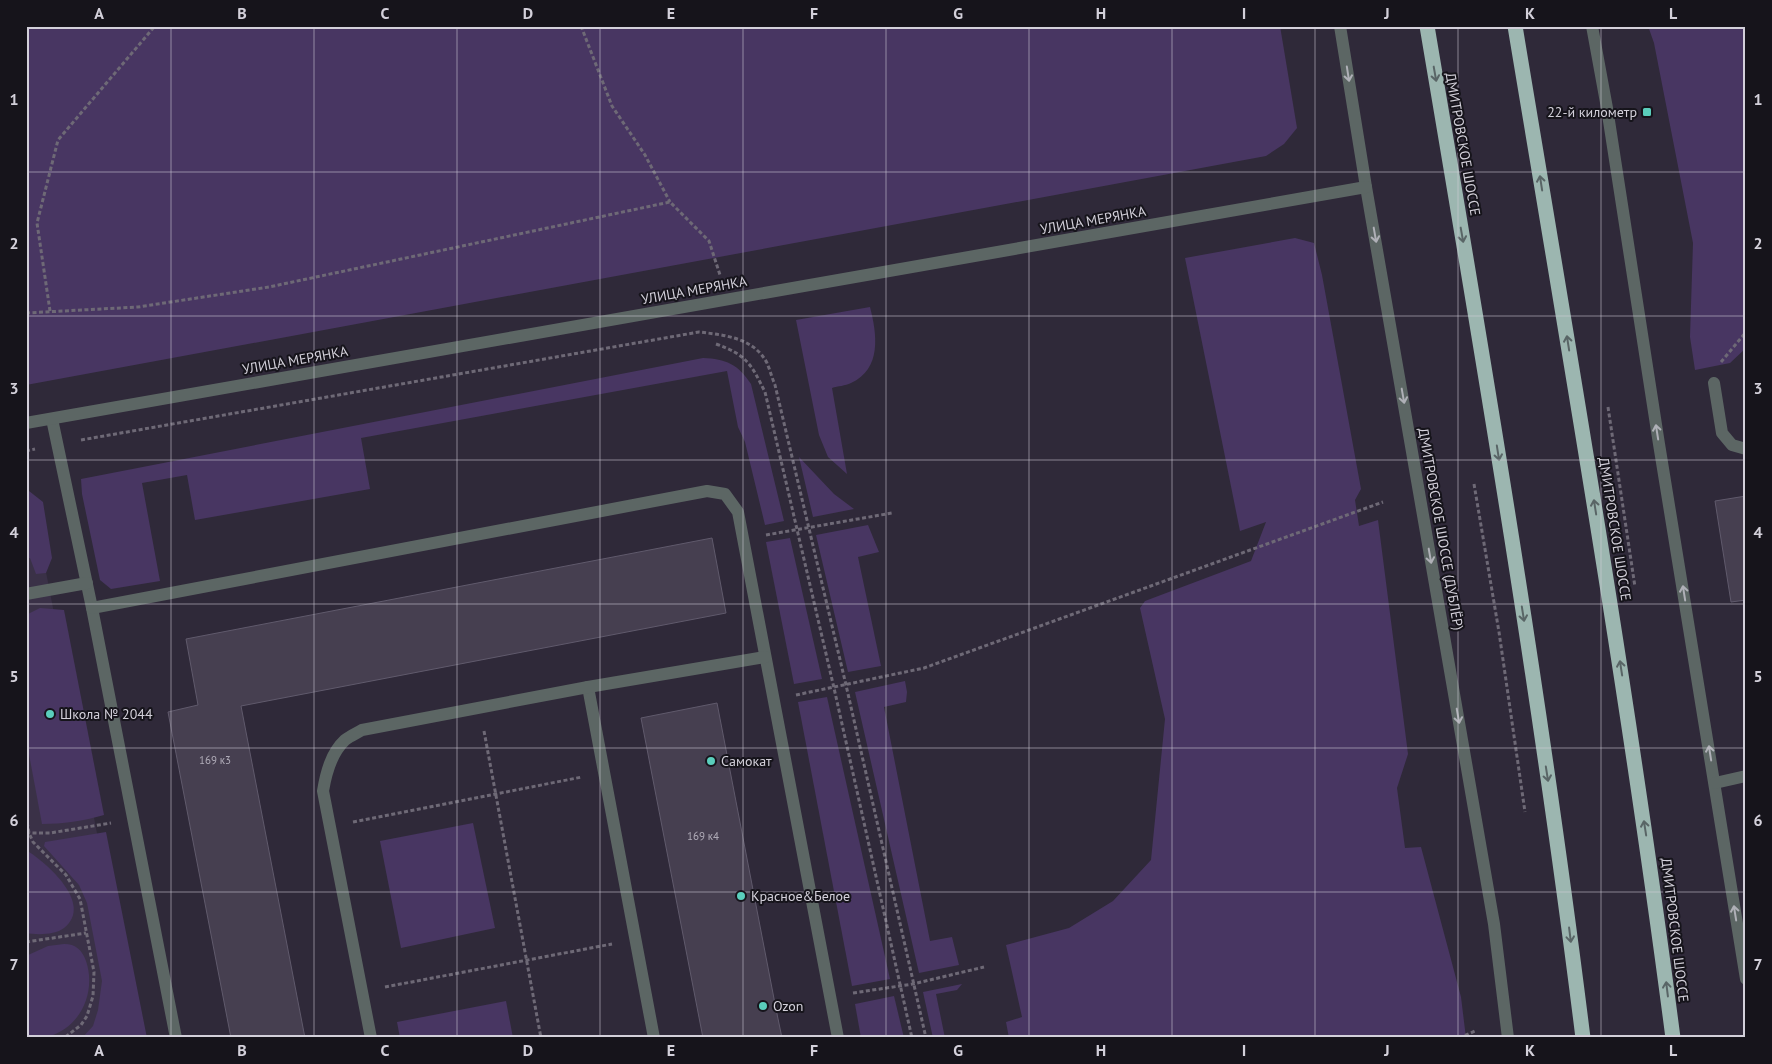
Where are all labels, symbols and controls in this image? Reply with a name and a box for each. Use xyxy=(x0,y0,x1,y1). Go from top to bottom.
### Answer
text: A xyxy=(94,3,104,23)
text: B xyxy=(237,3,247,23)
text: C xyxy=(381,3,390,23)
text: D xyxy=(523,3,533,23)
text: E xyxy=(667,3,675,23)
text: F xyxy=(810,3,818,23)
text: G xyxy=(953,3,963,23)
text: H xyxy=(1096,3,1106,23)
text: I xyxy=(1242,3,1246,23)
text: J xyxy=(1383,3,1390,23)
text: K xyxy=(1525,3,1535,23)
text: L xyxy=(1669,3,1678,23)
one-way arrow xyxy=(1343,66,1353,82)
one-way arrow xyxy=(1430,66,1440,82)
street label: ДМИТРОВСКОЕ ШОССЕ xyxy=(1442,71,1484,217)
text: 1 xyxy=(9,89,19,109)
text: 1 xyxy=(1753,89,1763,109)
place label: 22-й километр xyxy=(1547,103,1637,121)
marker: 22-й километр xyxy=(1641,106,1653,118)
one-way arrow xyxy=(1536,175,1546,191)
street label: УЛИЦА МЕРЯНКА xyxy=(1039,202,1148,238)
one-way arrow xyxy=(1458,226,1468,242)
one-way arrow xyxy=(1370,227,1380,243)
text: 2 xyxy=(9,233,19,253)
text: 2 xyxy=(1753,233,1763,253)
street label: УЛИЦА МЕРЯНКА xyxy=(640,272,749,308)
one-way arrow xyxy=(1562,335,1572,351)
street label: УЛИЦА МЕРЯНКА xyxy=(241,342,350,378)
text: 3 xyxy=(9,378,19,398)
text: 3 xyxy=(1753,378,1763,398)
one-way arrow xyxy=(1398,387,1408,403)
one-way arrow xyxy=(1652,425,1662,441)
street label: ДМИТРОВСКОЕ ШОССЕ (ДУБЛЁР) xyxy=(1414,426,1468,632)
one-way arrow xyxy=(1494,445,1504,461)
street label: ДМИТРОВСКОЕ ШОССЕ xyxy=(1595,456,1635,602)
one-way arrow xyxy=(1590,500,1600,516)
text: 4 xyxy=(9,522,19,542)
text: 4 xyxy=(1753,522,1763,542)
one-way arrow xyxy=(1426,547,1436,563)
one-way arrow xyxy=(1678,585,1688,601)
one-way arrow xyxy=(1518,605,1528,621)
one-way arrow xyxy=(1616,660,1626,676)
text: 5 xyxy=(9,666,19,686)
text: 5 xyxy=(1753,666,1763,686)
place label: Школа № 2044 xyxy=(60,705,153,723)
one-way arrow xyxy=(1453,707,1463,723)
marker: Школа № 2044 xyxy=(44,708,56,720)
one-way arrow xyxy=(1704,745,1714,761)
place label: Самокат xyxy=(721,752,772,770)
house number: 169 к3 xyxy=(199,753,231,767)
marker: Самокат xyxy=(705,755,717,767)
one-way arrow xyxy=(1542,766,1552,782)
text: 6 xyxy=(9,810,19,830)
text: 6 xyxy=(1753,810,1763,830)
one-way arrow xyxy=(1640,821,1650,837)
house number: 169 к4 xyxy=(687,829,719,843)
street label: ДМИТРОВСКОЕ ШОССЕ xyxy=(1657,857,1693,1003)
place label: Красное&Белое xyxy=(751,887,850,905)
marker: Красное&Белое xyxy=(735,890,747,902)
one-way arrow xyxy=(1730,906,1740,922)
one-way arrow xyxy=(1565,927,1575,943)
text: 7 xyxy=(9,954,19,974)
text: 7 xyxy=(1753,954,1763,974)
one-way arrow xyxy=(1661,982,1671,998)
place label: Ozon xyxy=(773,997,803,1015)
marker: Ozon xyxy=(757,1000,769,1012)
text: A xyxy=(94,1040,104,1060)
text: B xyxy=(237,1040,247,1060)
text: C xyxy=(381,1040,390,1060)
text: D xyxy=(523,1040,533,1060)
text: E xyxy=(667,1040,675,1060)
text: F xyxy=(810,1040,818,1060)
text: G xyxy=(953,1040,963,1060)
text: H xyxy=(1096,1040,1106,1060)
text: I xyxy=(1242,1040,1246,1060)
text: J xyxy=(1383,1040,1390,1060)
text: K xyxy=(1525,1040,1535,1060)
text: L xyxy=(1669,1040,1678,1060)

